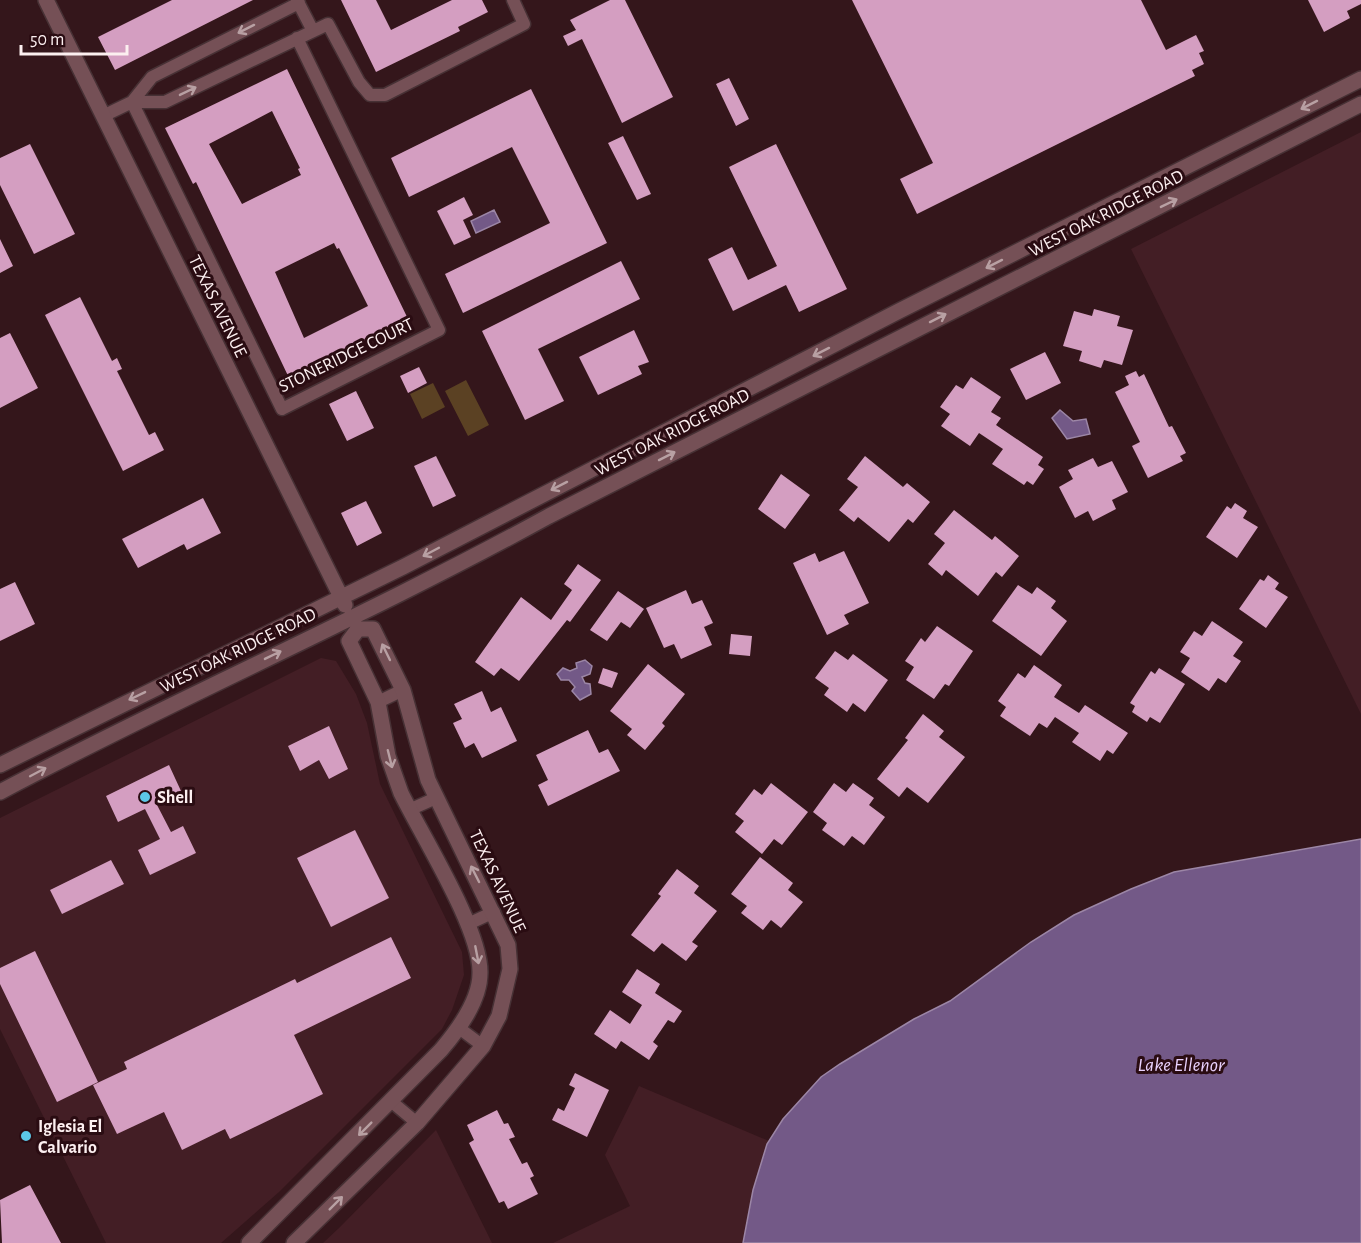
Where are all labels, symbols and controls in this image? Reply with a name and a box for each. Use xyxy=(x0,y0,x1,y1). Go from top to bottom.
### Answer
scale bar xyxy=(21,18,128,56)
one-way arrow xyxy=(238,24,256,35)
text: 50 m xyxy=(30,31,64,49)
one-way arrow xyxy=(178,85,196,97)
one-way arrow xyxy=(1300,100,1318,112)
street label: WEST OAK RIDGE ROAD xyxy=(1026,167,1187,261)
one-way arrow xyxy=(1159,197,1177,208)
street label: TEXAS AVENUE xyxy=(185,253,250,361)
one-way arrow xyxy=(986,259,1004,270)
one-way arrow xyxy=(929,312,946,324)
street label: STONERIDGE COURT xyxy=(276,315,417,396)
one-way arrow xyxy=(812,347,830,358)
street label: WEST OAK RIDGE ROAD xyxy=(592,386,753,480)
one-way arrow xyxy=(657,450,675,462)
one-way arrow xyxy=(550,480,568,492)
one-way arrow xyxy=(423,547,441,558)
street label: WEST OAK RIDGE ROAD xyxy=(158,605,319,696)
one-way arrow xyxy=(379,644,391,662)
one-way arrow xyxy=(263,648,281,660)
one-way arrow xyxy=(128,691,146,703)
one-way arrow xyxy=(384,749,396,768)
one-way arrow xyxy=(28,766,46,777)
place label: Shell xyxy=(157,789,193,807)
marker: Shell xyxy=(138,790,152,804)
street label: TEXAS AVENUE xyxy=(465,827,529,936)
one-way arrow xyxy=(469,866,481,883)
one-way arrow xyxy=(472,945,483,964)
water label: Lake Ellenor xyxy=(1138,1055,1225,1075)
place label: Iglesia El Calvario xyxy=(38,1118,102,1157)
one-way arrow xyxy=(357,1122,372,1137)
marker: Iglesia El Calvario xyxy=(19,1129,33,1143)
one-way arrow xyxy=(329,1195,343,1210)

